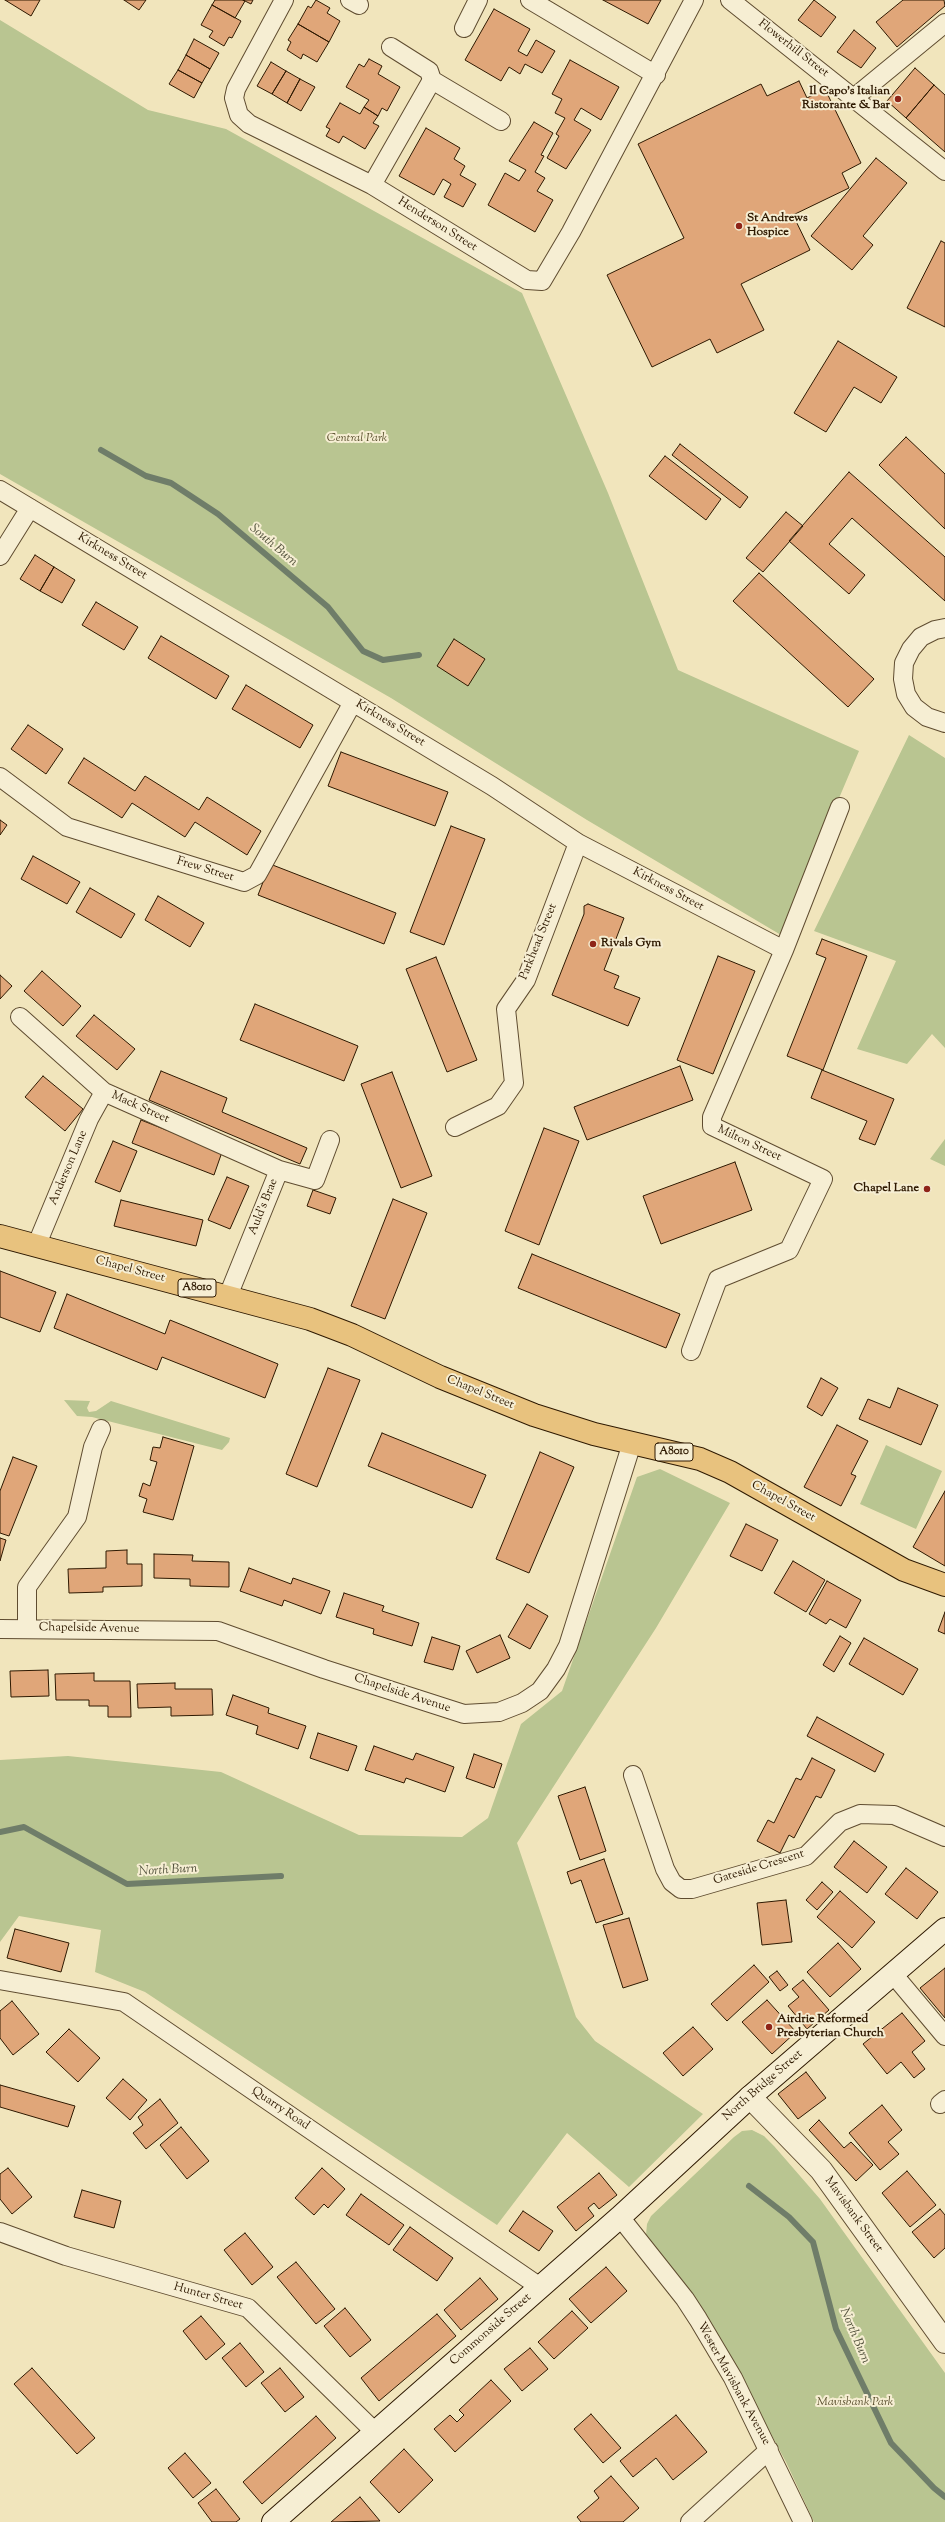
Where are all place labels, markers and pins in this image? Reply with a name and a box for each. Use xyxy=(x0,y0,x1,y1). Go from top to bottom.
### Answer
place label: Il Capo's Italian Ristorante & Bar xyxy=(802,85,890,113)
marker: Il Capo's Italian Ristorante & Bar xyxy=(893,94,903,104)
place label: St Andrews Hospice xyxy=(747,212,808,240)
marker: St Andrews Hospice xyxy=(734,221,744,231)
place label: Rivals Gym xyxy=(601,937,661,951)
marker: Rivals Gym xyxy=(588,939,598,949)
place label: Chapel Lane xyxy=(853,1182,919,1196)
marker: Chapel Lane xyxy=(922,1184,932,1194)
place label: Airdrie Reformed Presbyterian Church xyxy=(777,2013,884,2041)
marker: Airdrie Reformed Presbyterian Church xyxy=(764,2022,774,2032)

